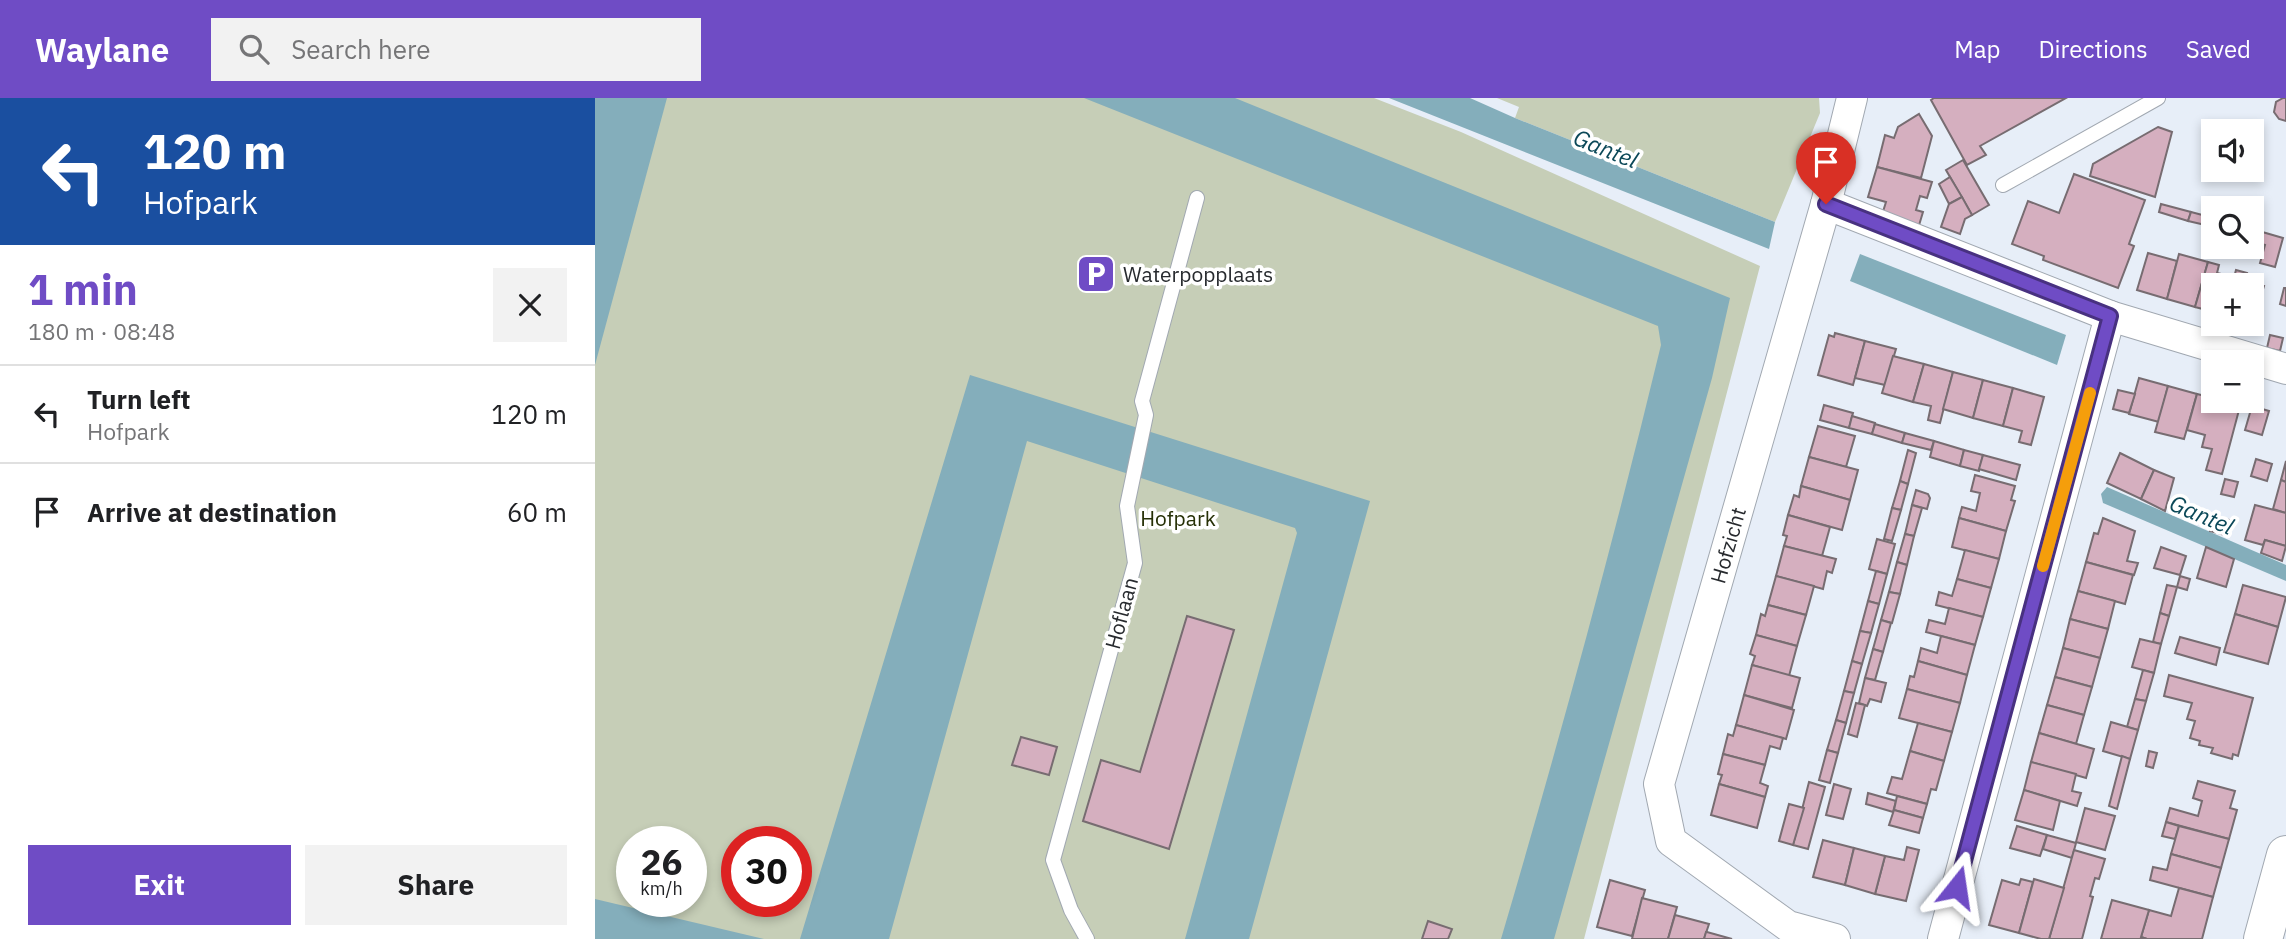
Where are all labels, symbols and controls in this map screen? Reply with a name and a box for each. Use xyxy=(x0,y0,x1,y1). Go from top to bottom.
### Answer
search box xyxy=(211,18,701,81)
text: Waylane xyxy=(35,28,169,71)
icon: search xyxy=(235,30,273,68)
text: Search here xyxy=(291,32,431,66)
text: Map xyxy=(1954,33,2000,65)
text: Directions xyxy=(2038,33,2148,65)
text: Saved xyxy=(2186,33,2251,65)
text: 120 m xyxy=(143,119,287,182)
map controls xyxy=(2201,119,2264,413)
button: sound xyxy=(2201,119,2264,182)
water label: Gantel xyxy=(1569,122,1643,175)
icon: left xyxy=(28,126,119,217)
pin xyxy=(1796,132,1856,204)
icon: arrive xyxy=(1807,143,1845,181)
text: Hofpark xyxy=(143,181,258,223)
button: search xyxy=(2201,196,2264,259)
parking icon: Waterpopplaats xyxy=(1075,253,1117,295)
place label: Waterpopplaats xyxy=(1123,260,1273,288)
text: 1 min xyxy=(28,262,138,317)
button: close xyxy=(493,268,567,342)
button: + xyxy=(2201,273,2264,336)
text: 180 m · 08:48 xyxy=(28,316,175,346)
button: − xyxy=(2201,350,2264,413)
text: Turn left xyxy=(87,382,190,416)
icon: left xyxy=(28,395,66,433)
text: 120 m xyxy=(491,397,567,431)
text: Hofpark xyxy=(87,416,170,446)
water label: Gantel xyxy=(2165,487,2239,541)
icon: arrive xyxy=(28,493,66,531)
text: Arrive at destination xyxy=(87,495,337,529)
text: 60 m xyxy=(507,495,567,529)
park label: Hofpark xyxy=(1140,504,1216,532)
street label: Hofzicht xyxy=(1703,504,1752,587)
street label: Hoflaan xyxy=(1098,574,1144,652)
speed limit sign: 30 xyxy=(721,826,812,917)
text: 26 xyxy=(640,839,683,885)
button: Exit xyxy=(28,845,291,925)
button: Share xyxy=(305,845,567,925)
position arrow xyxy=(1920,850,1994,924)
text: km/h xyxy=(640,877,683,900)

